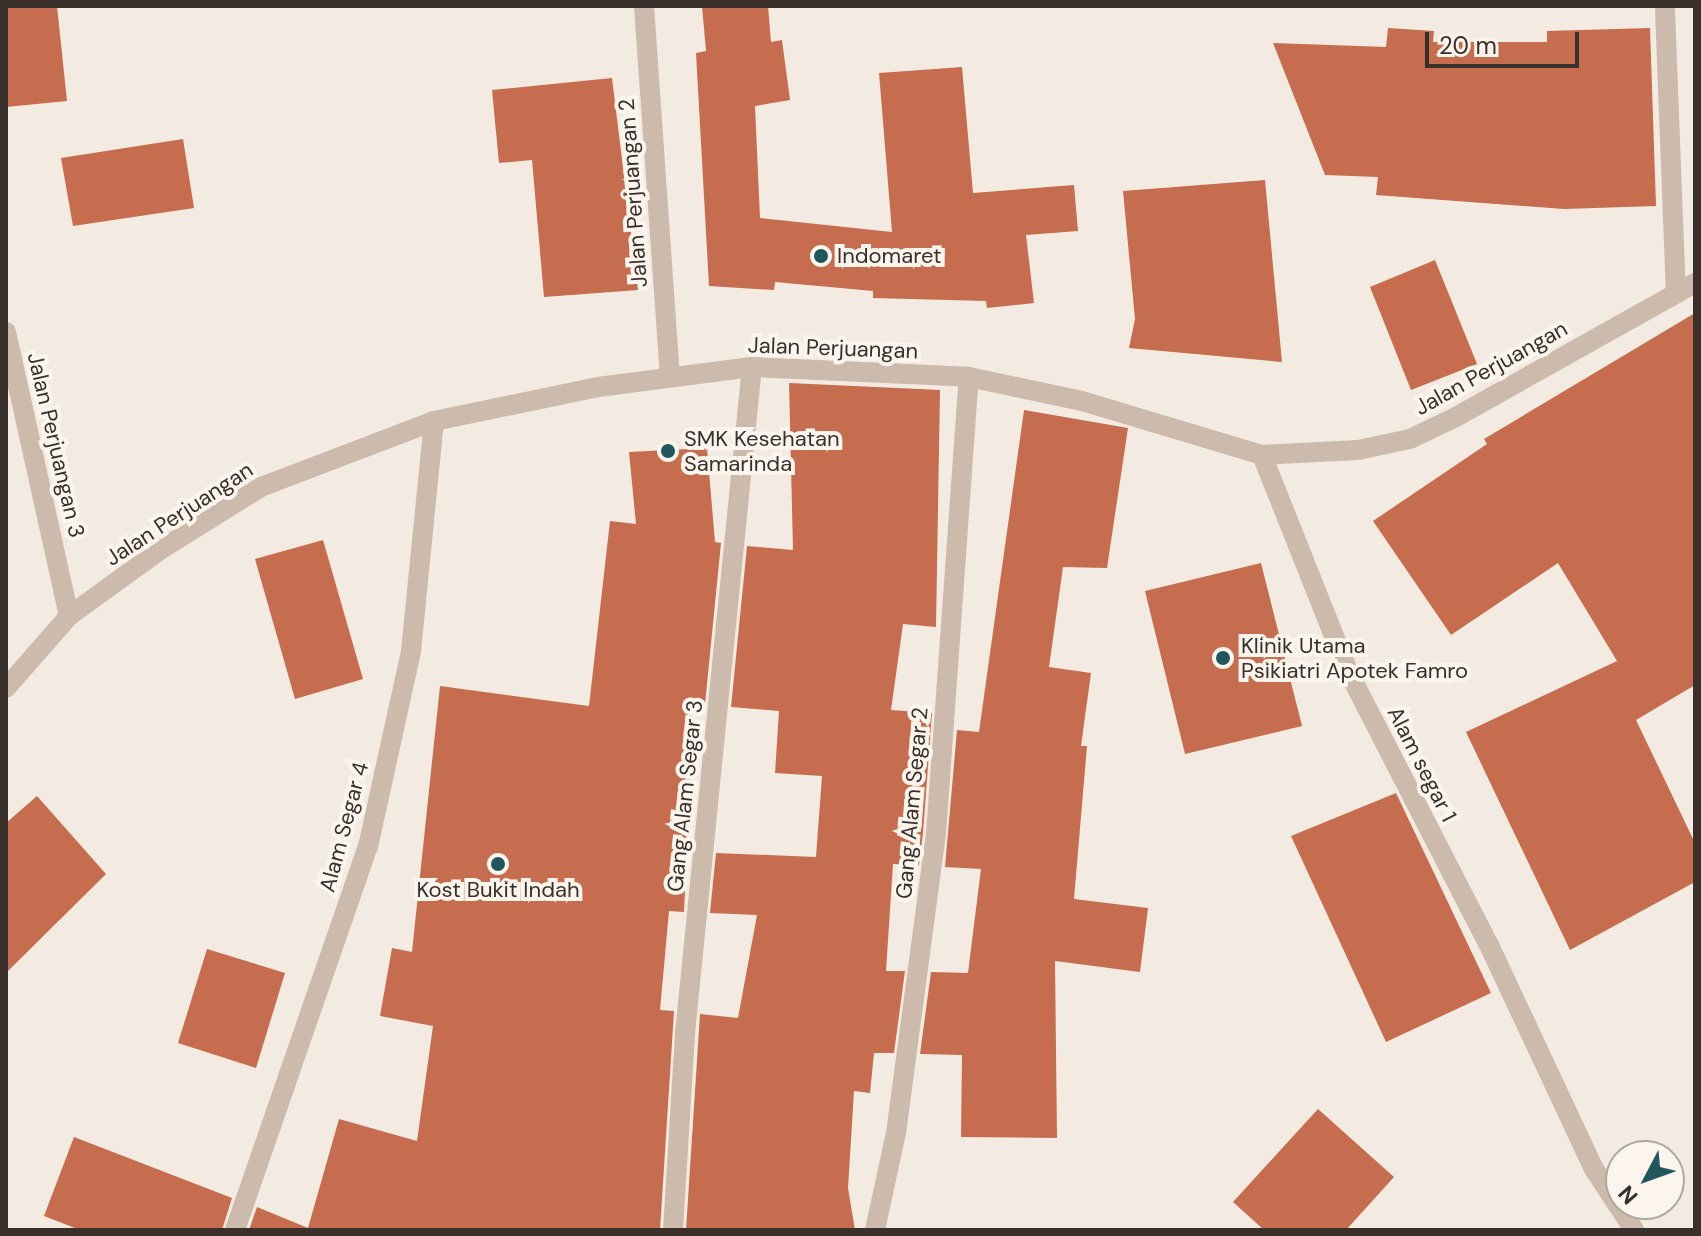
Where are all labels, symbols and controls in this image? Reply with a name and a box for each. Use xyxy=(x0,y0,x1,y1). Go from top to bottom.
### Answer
scale bar xyxy=(1429,16,1583,66)
text: 20 m xyxy=(1439,30,1497,61)
street label: Jalan Perjuangan 2 xyxy=(613,98,653,288)
place label: Indomaret xyxy=(837,243,942,269)
marker: Indomaret xyxy=(812,247,830,265)
street label: Jalan Perjuangan xyxy=(1410,315,1572,421)
street label: Jalan Perjuangan xyxy=(747,332,919,364)
street label: Jalan Perjuangan 3 xyxy=(22,350,90,540)
place label: SMK Kesehatan Samarinda xyxy=(684,425,840,476)
marker: SMK Kesehatan Samarinda xyxy=(659,442,677,460)
street label: Jalan Perjuangan xyxy=(100,456,258,572)
place label: Klinik Utama Psikiatri Apotek Famro xyxy=(1241,632,1468,684)
marker: Klinik Utama Psikiatri Apotek Famro xyxy=(1212,647,1234,669)
street label: Gang Alam Segar 3 xyxy=(662,699,708,893)
street label: Alam segar 1 xyxy=(1382,702,1462,826)
street label: Gang Alam Segar 2 xyxy=(890,706,934,900)
street label: Alam Segar 4 xyxy=(314,759,374,895)
marker: Kost Bukit Indah xyxy=(489,855,507,873)
place label: Kost Bukit Indah xyxy=(416,877,580,903)
north arrow xyxy=(1605,1140,1685,1220)
text: N xyxy=(1612,1179,1644,1210)

